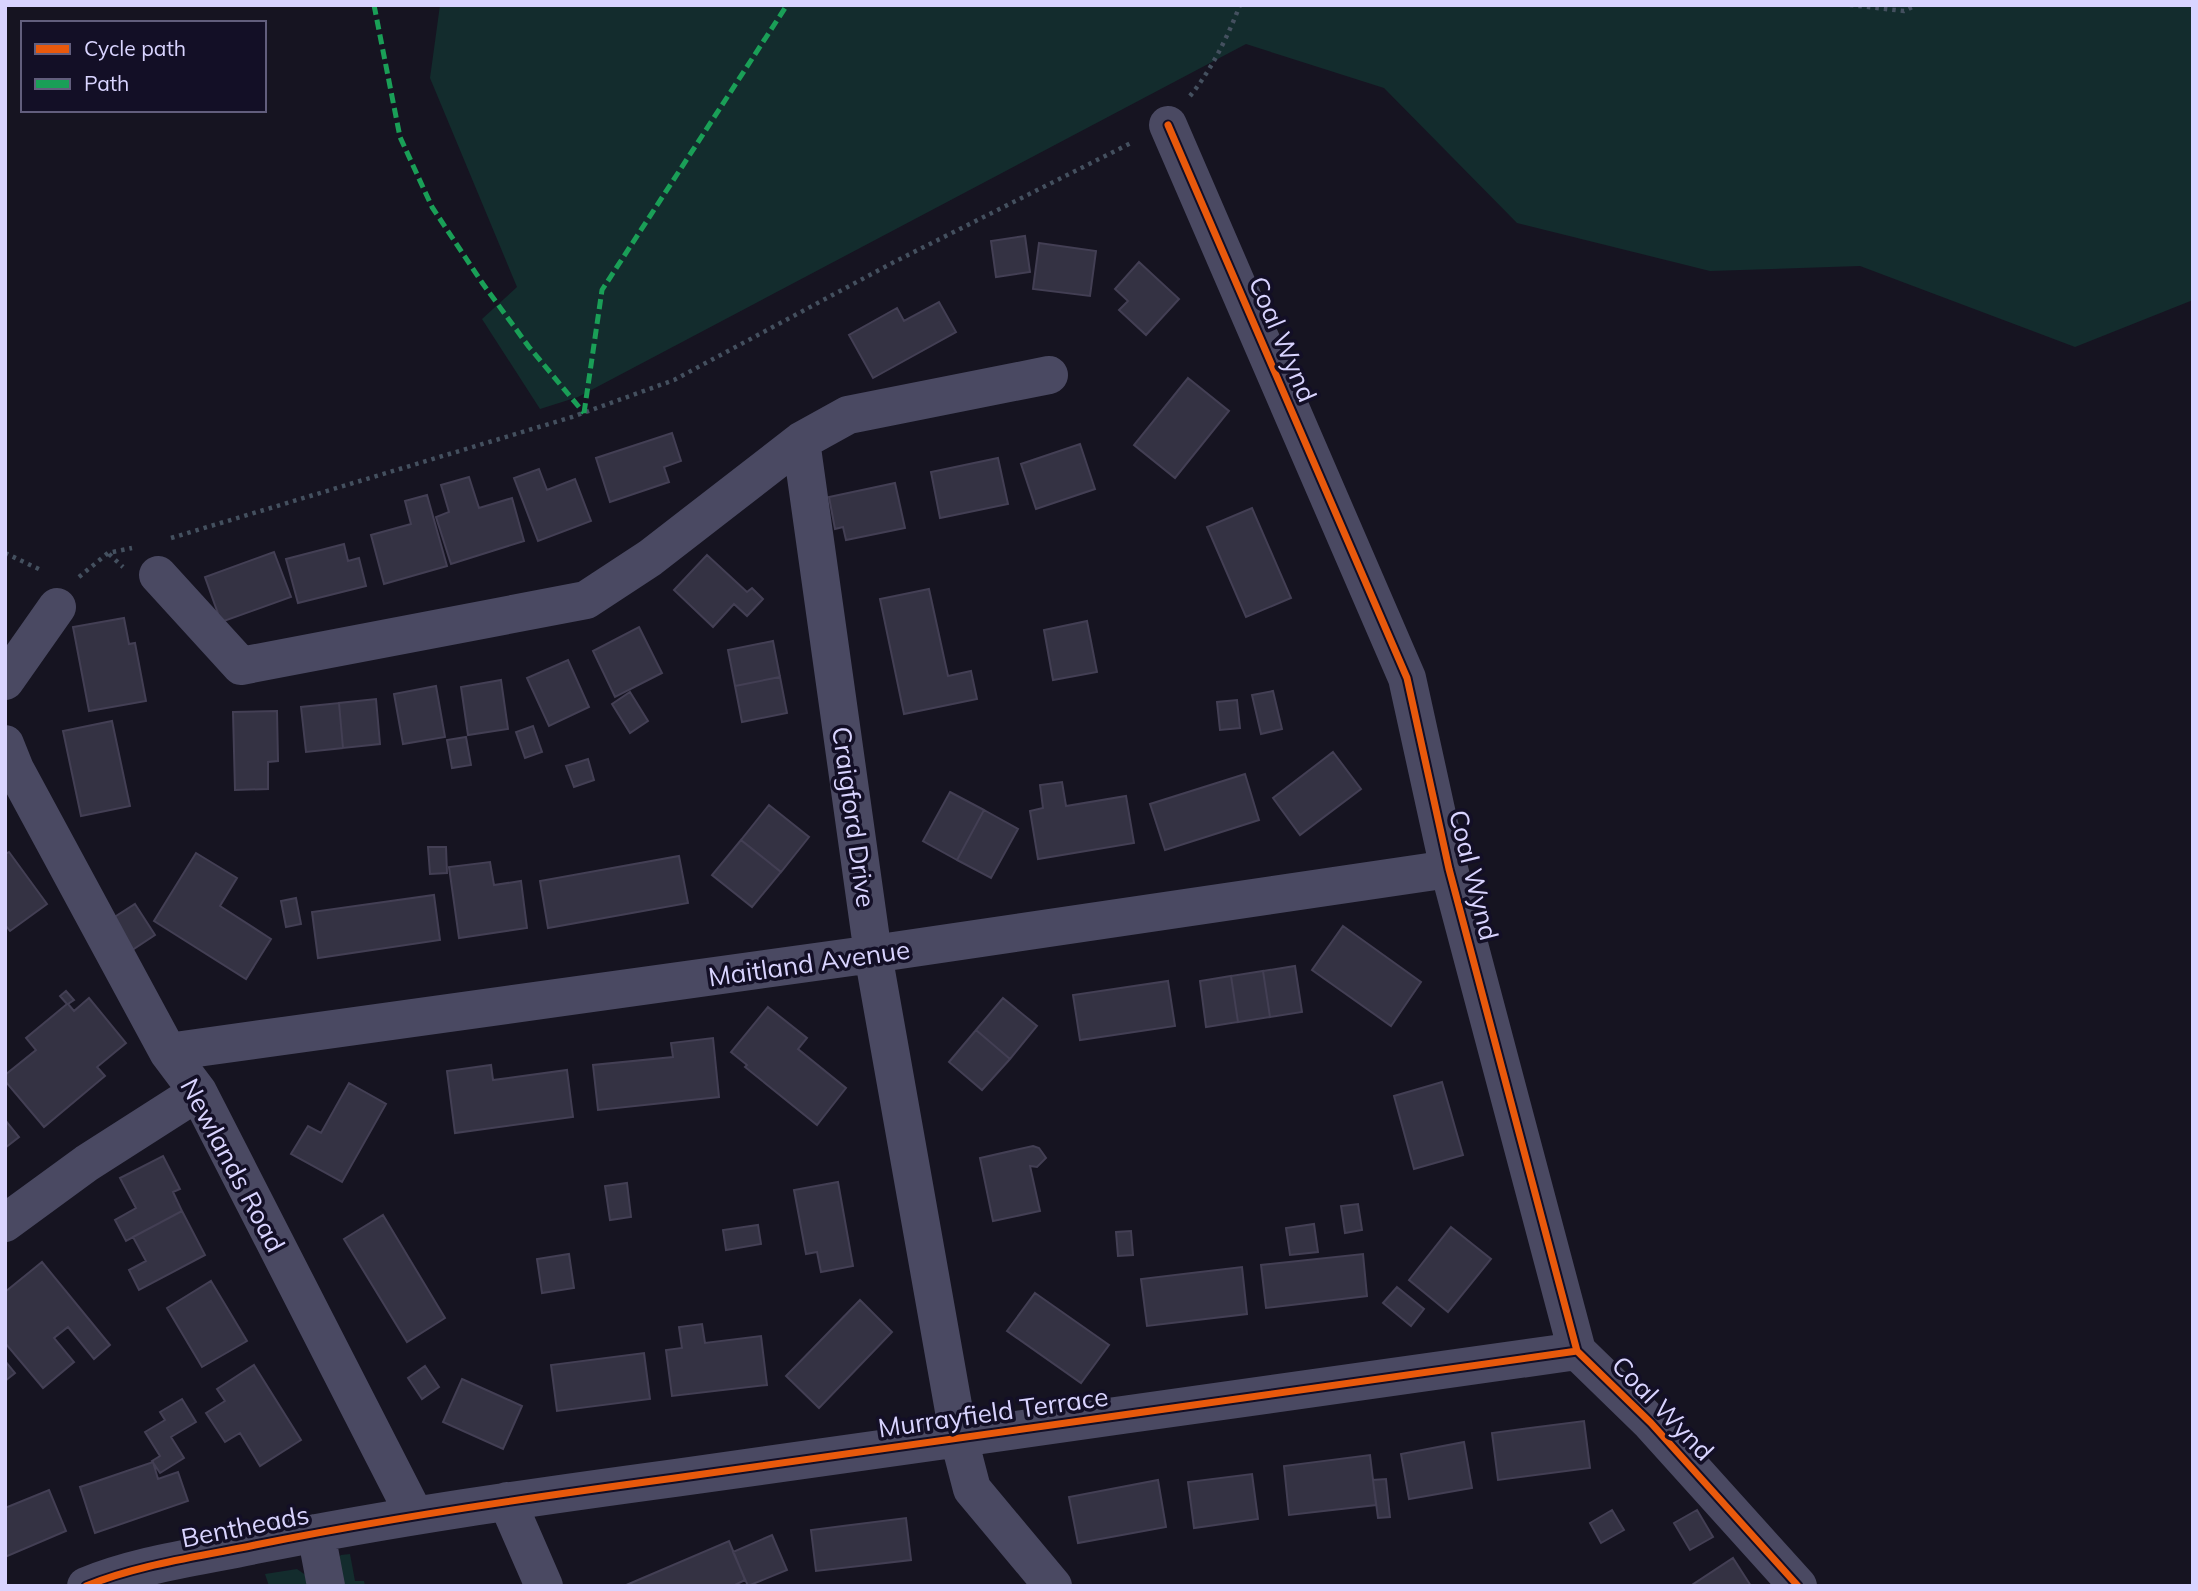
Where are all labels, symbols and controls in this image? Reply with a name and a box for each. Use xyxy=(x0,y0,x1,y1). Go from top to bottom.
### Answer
legend xyxy=(21,21,266,112)
text: Cycle path xyxy=(84,35,186,61)
text: Path xyxy=(84,70,129,96)
street label: Coal Wynd xyxy=(1242,271,1324,407)
street label: Craigford Drive xyxy=(825,724,883,910)
street label: Coal Wynd xyxy=(1442,806,1506,944)
street label: Maitland Avenue xyxy=(706,933,912,993)
street label: Newlands Road xyxy=(173,1072,293,1258)
street label: Coal Wynd xyxy=(1605,1349,1721,1467)
street label: Murrayfield Terrace xyxy=(876,1380,1110,1444)
street label: Bentheads xyxy=(178,1497,312,1555)

